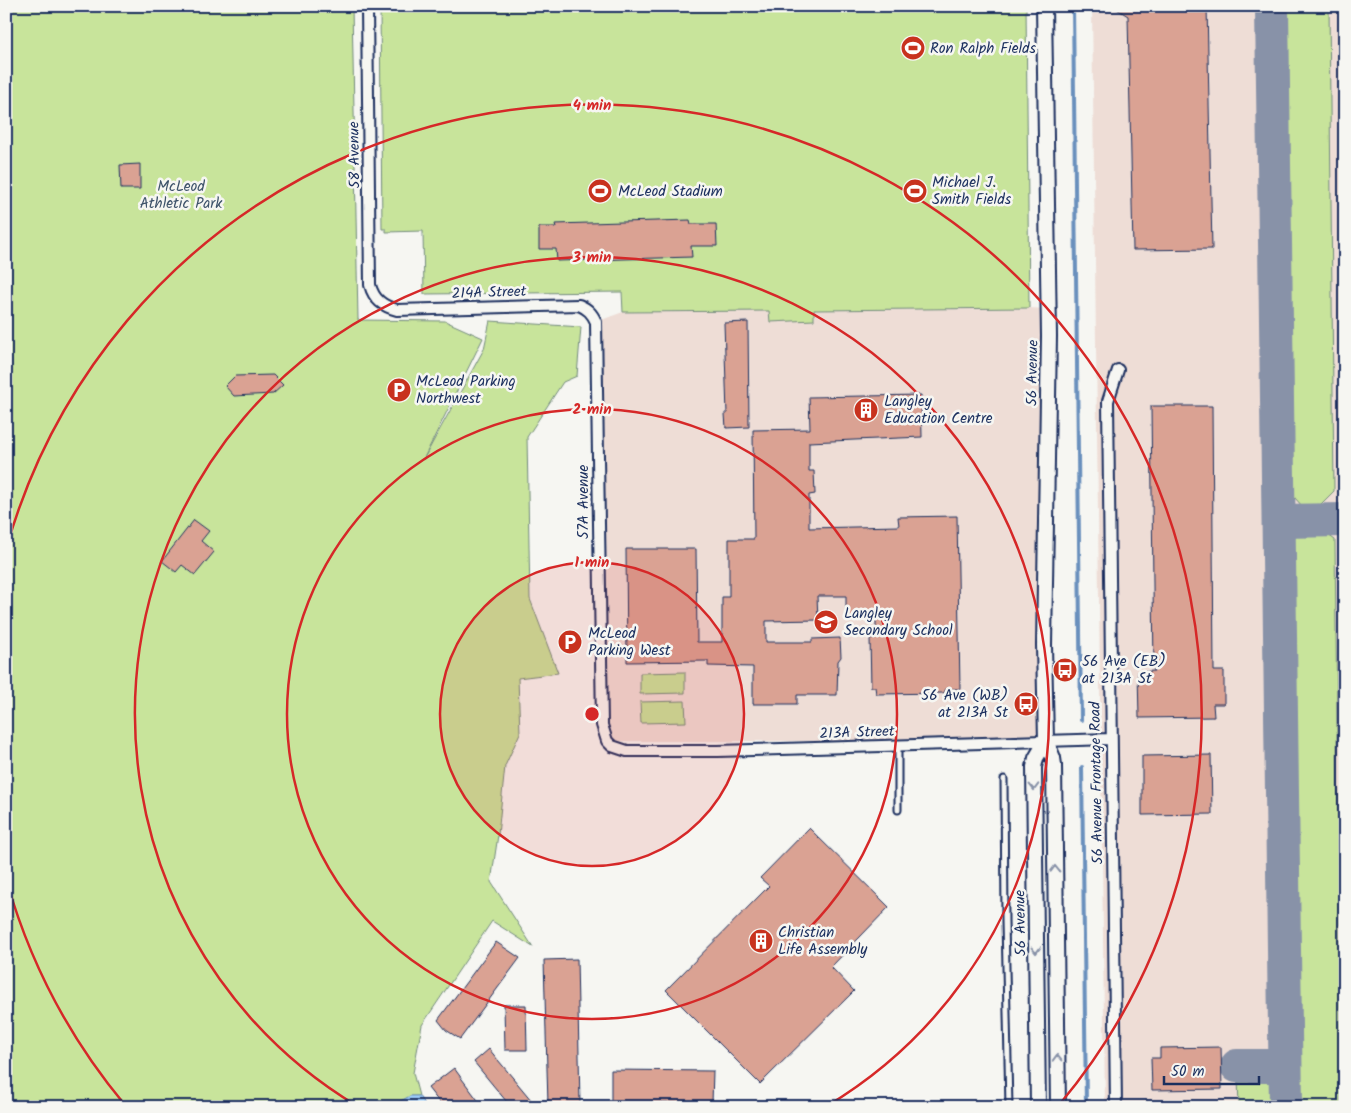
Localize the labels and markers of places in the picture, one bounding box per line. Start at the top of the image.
sports icon: Ron Ralph Fields [900,35,926,61]
place label: Ron Ralph Fields [930,37,1037,61]
place label: Michael J. Smith Fields [932,171,1012,212]
sports icon: McLeod Stadium [587,178,613,204]
sports icon: Michael J. Smith Fields [902,178,928,204]
place label: McLeod Stadium [618,180,723,204]
place label: McLeod Parking Northwest [416,370,516,411]
parking icon: McLeod Parking Northwest [386,377,412,403]
place label: Langley Education Centre [884,390,993,431]
building icon: Langley Education Centre [853,397,879,423]
place label: Langley Secondary School [844,602,953,643]
school or university icon: Langley Secondary School [813,609,839,635]
place label: McLeod Parking West [588,622,671,663]
parking icon: McLeod Parking West [557,629,583,655]
place label: 56 Ave (EB) at 213A St [1082,650,1166,691]
bus stop icon: 56 Ave (EB) at 213A St [1052,657,1078,683]
place label: 56 Ave (WB) at 213A St [921,684,1008,725]
bus stop icon: 56 Ave (WB) at 213A St [1013,691,1039,717]
centre of rings [583,705,601,723]
place label: Christian Life Assembly [778,921,868,962]
building icon: Christian Life Assembly [748,928,774,954]

